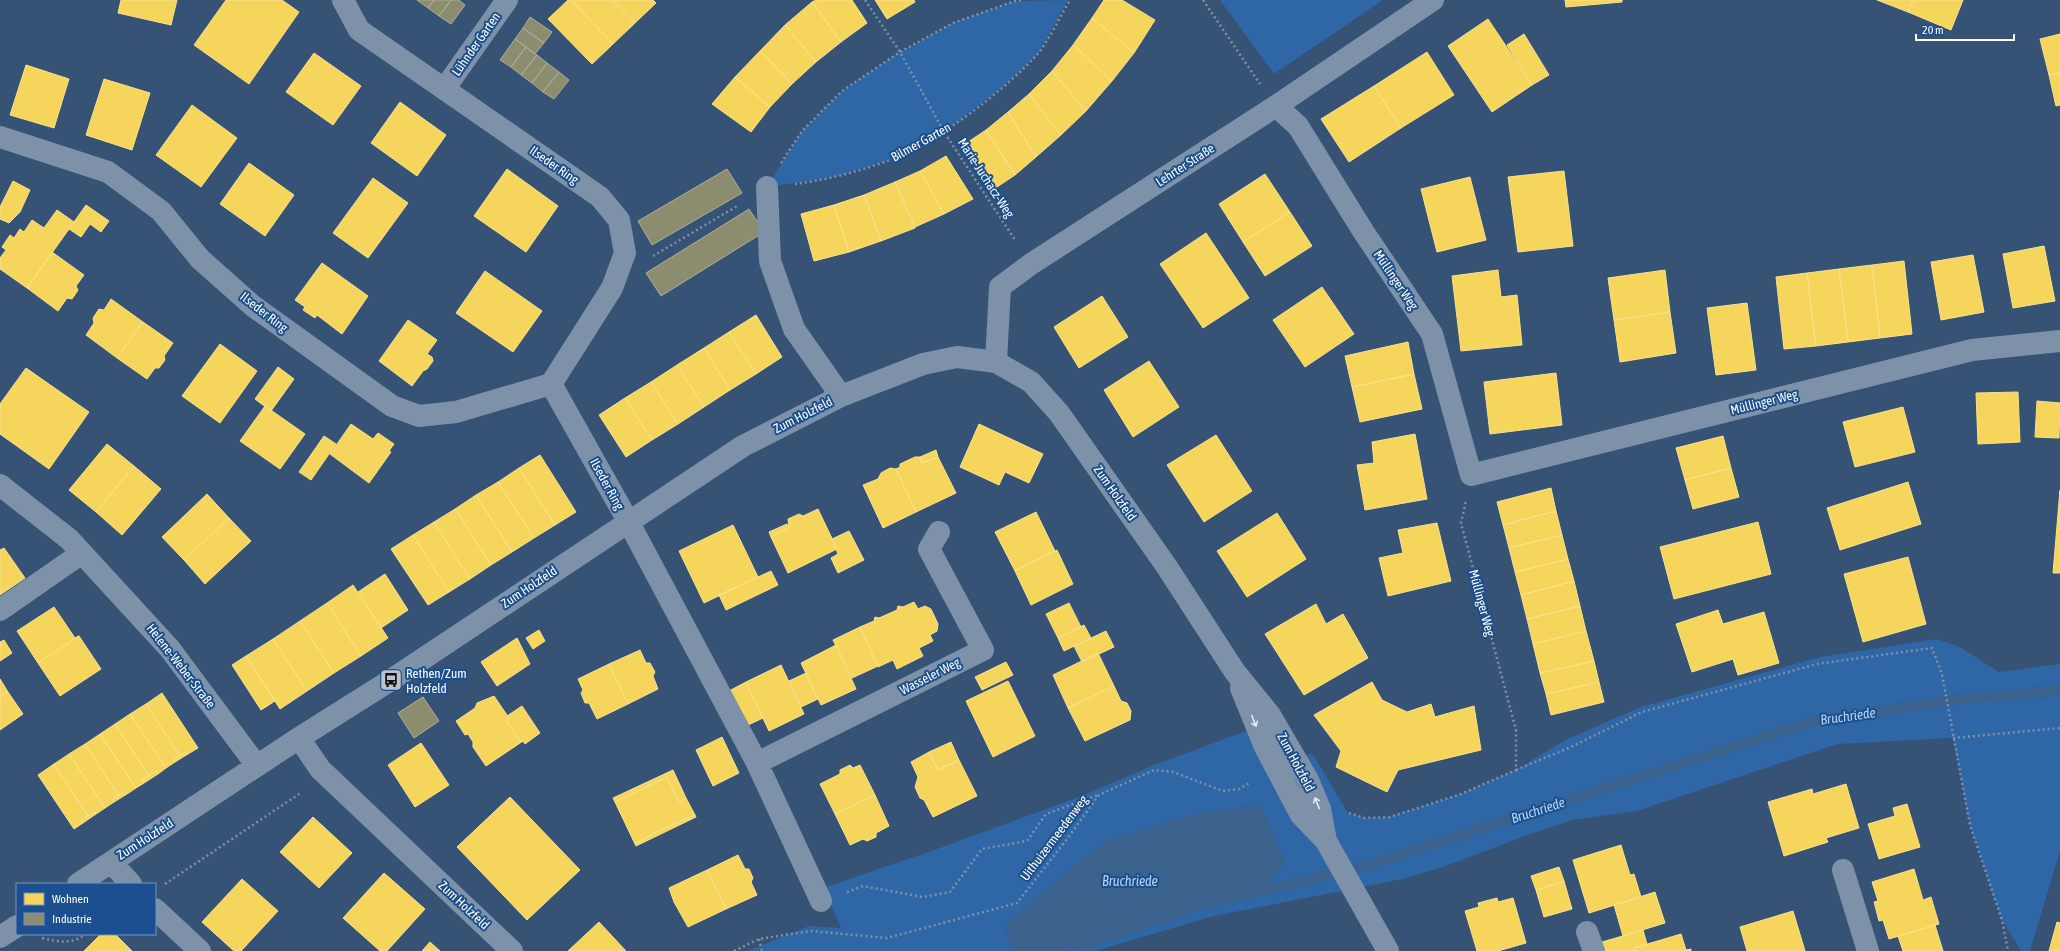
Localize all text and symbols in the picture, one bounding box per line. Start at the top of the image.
street label: Lühnder Garten [449,9,503,79]
scale bar [1916,16,2014,42]
text: 20 m [1922,23,1944,37]
street label: Bilmer Garten [889,119,953,165]
street label: Marie-Juchacz-Weg [955,136,1017,221]
street label: Lehrter Straße [1153,140,1217,190]
street label: Ilseder Ring [527,143,582,188]
street label: Müllinger Weg [1371,247,1422,313]
street label: Ilseder Ring [237,289,291,335]
street label: Müllinger Weg [1729,386,1799,418]
street label: Zum Holzfeld [771,394,835,436]
street label: Ilseder Ring [587,456,627,513]
street label: Zum Holzfeld [1090,462,1140,524]
street label: Zum Holzfeld [498,563,560,611]
street label: Müllinger Weg [1466,568,1498,638]
street label: Helene-Weber-Straße [143,621,219,711]
street label: Wasseler Weg [897,654,963,698]
place label: Rethen/Zum Holzfeld [406,666,467,696]
bus stop icon: Rethen/Zum Holzfeld [378,667,404,693]
water label: Bruchriede [1819,704,1877,728]
one-way arrow [1251,714,1258,726]
street label: Zum Holzfeld [1274,730,1318,794]
street label: Uithuizermeedenweg [1017,792,1091,884]
water label: Bruchriede [1509,794,1567,826]
one-way arrow [1313,797,1321,809]
street label: Zum Holzfeld [114,815,176,863]
water label: Bruchriede [1102,873,1158,889]
street label: Zum Holzfeld [435,878,493,932]
legend [16,883,156,935]
text: Wohnen [52,892,89,906]
text: Industrie [52,912,92,926]

